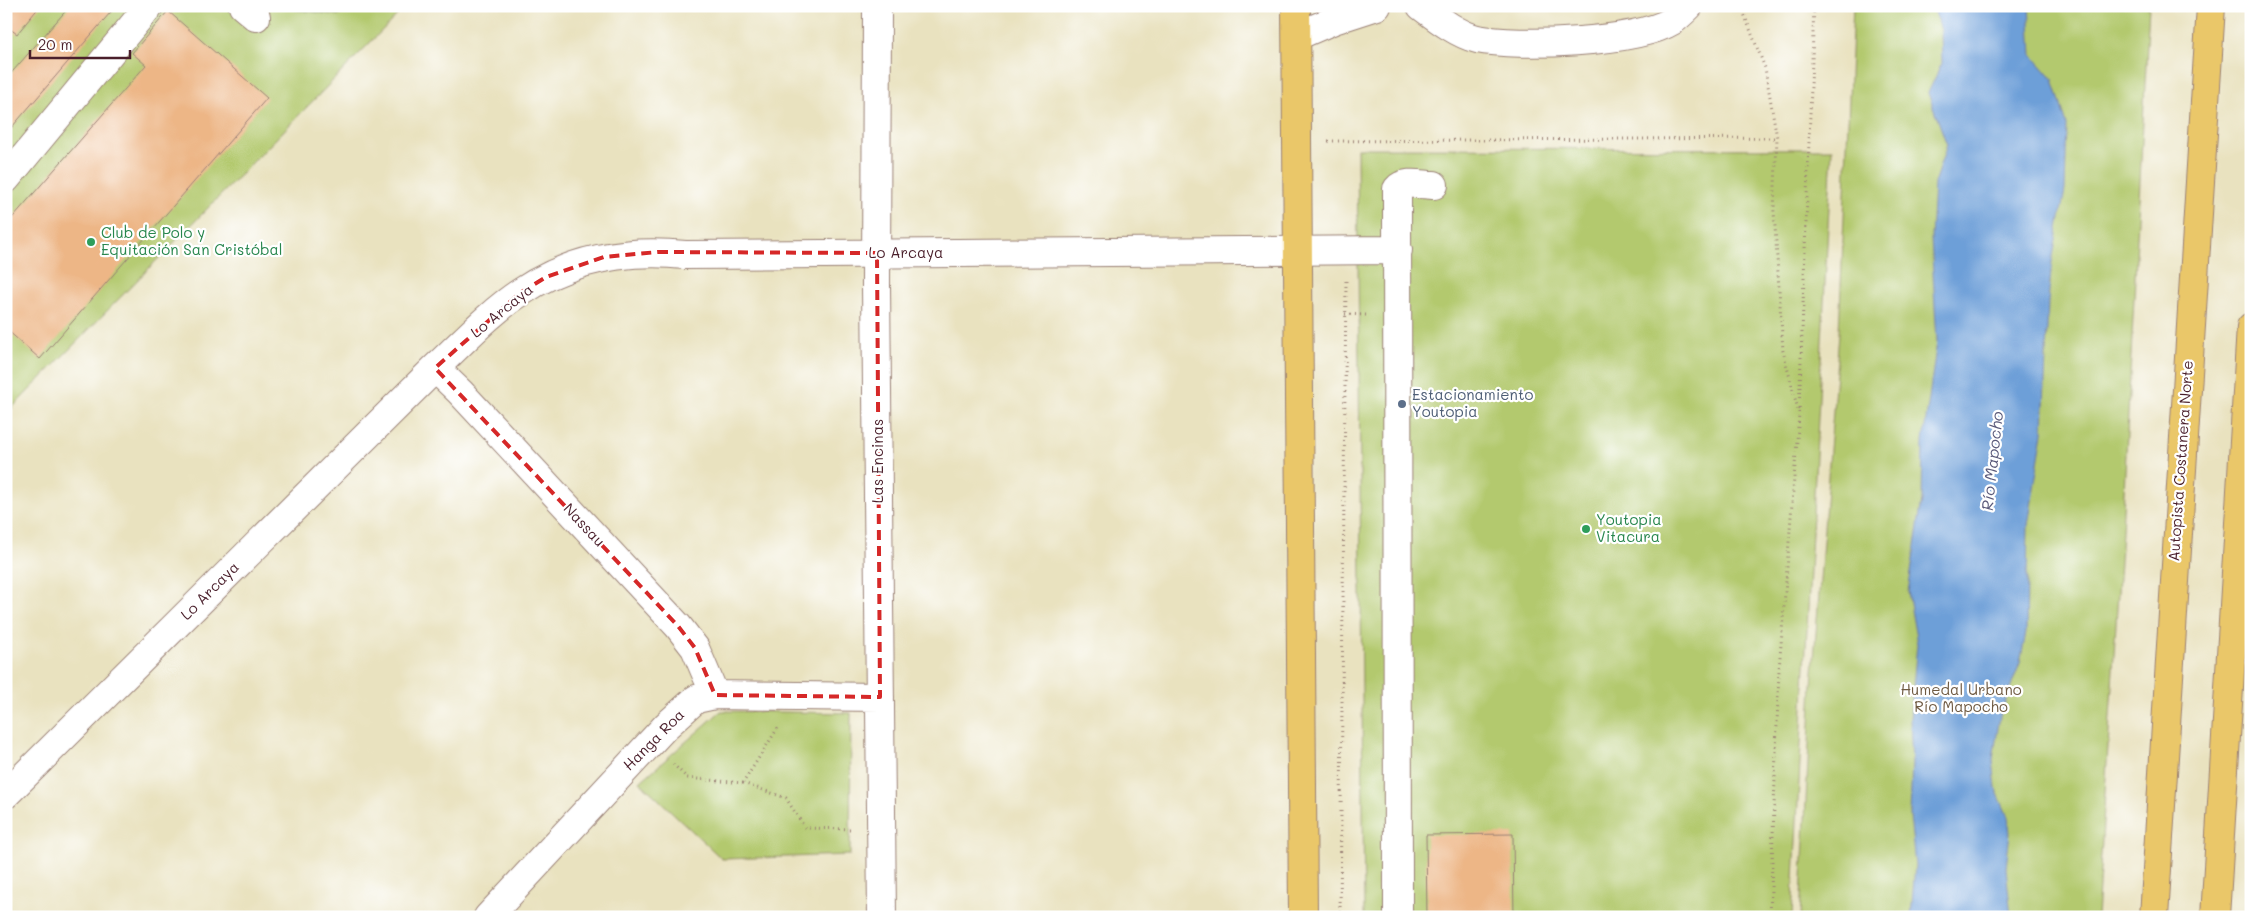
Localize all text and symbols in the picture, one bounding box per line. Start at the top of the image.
scale bar [30,28,130,60]
text: 20 m [38,34,72,54]
place label: Club de Polo y Equitación San Cristóbal [101,222,283,259]
marker: Club de Polo y Equitación San Cristóbal [85,236,97,248]
street label: Lo Arcaya [869,242,943,262]
street label: Lo Arcaya [466,279,537,342]
street label: Autopista Costanera Norte [2163,360,2197,562]
place label: Estacionamiento Youtopia [1412,384,1534,421]
marker: Estacionamiento Youtopia [1396,398,1408,410]
water label: Río Mapocho [1976,410,2007,512]
street label: Las Encinas [867,419,887,503]
street label: Nassau [559,498,610,550]
place label: Youtopia Vitacura [1596,509,1662,546]
marker: Youtopia Vitacura [1580,523,1592,535]
street label: Lo Arcaya [176,557,243,624]
park label: Humedal Urbano Río Mapocho [1900,679,2022,716]
street label: Hanga Roa [618,704,688,774]

